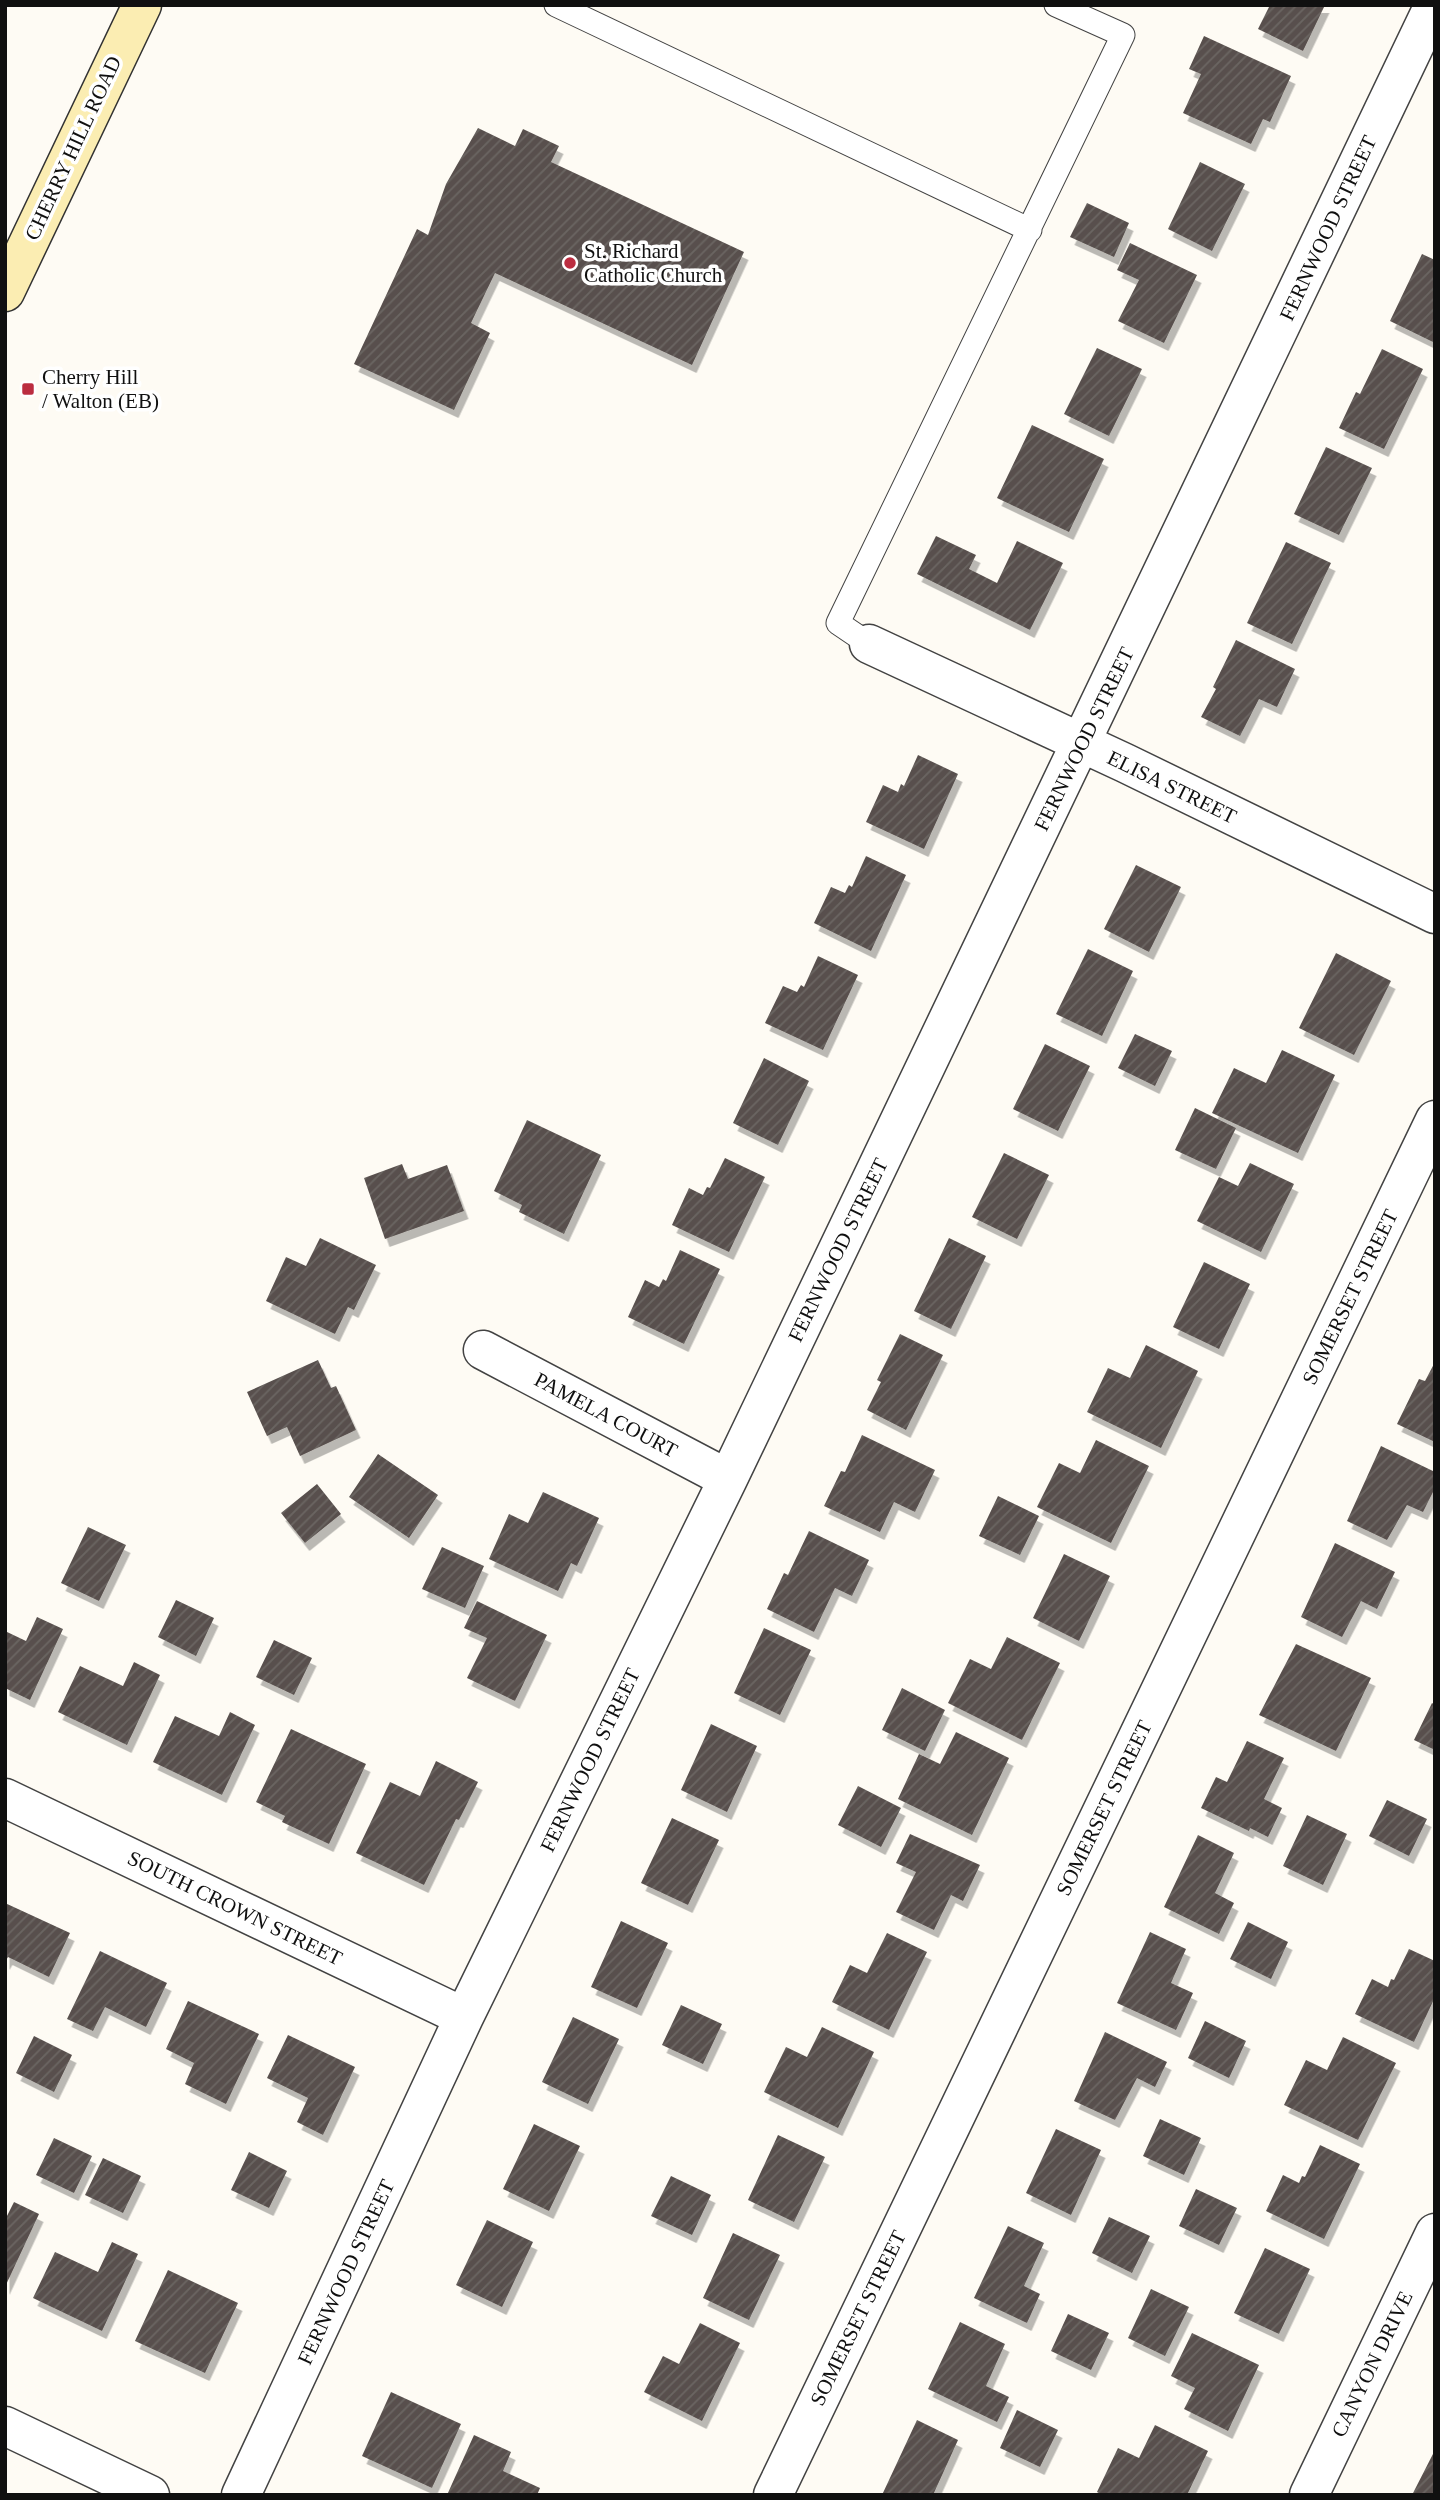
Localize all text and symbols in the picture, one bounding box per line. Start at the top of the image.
street label: CHERRY HILL ROAD [20,52,126,244]
street label: FERNWOOD STREET [1275,132,1381,324]
place label: St. Richard Catholic Church [584,239,723,287]
marker: St. Richard Catholic Church [562,255,578,271]
place label: Cherry Hill / Walton (EB) [42,365,159,413]
marker: Cherry Hill / Walton (EB) [20,381,36,397]
street label: FERNWOOD STREET [1029,643,1139,835]
street label: ELISA STREET [1104,745,1241,829]
street label: FERNWOOD STREET [783,1154,893,1346]
street label: SOMERSET STREET [1297,1206,1403,1388]
street label: PAMELA COURT [530,1367,682,1463]
street label: FERNWOOD STREET [535,1664,645,1856]
street label: SOMERSET STREET [1051,1717,1157,1899]
street label: SOUTH CROWN STREET [124,1846,346,1971]
street label: FERNWOOD STREET [293,2176,399,2368]
street label: SOMERSET STREET [805,2227,911,2409]
street label: CANYON DRIVE [1326,2287,1418,2441]

